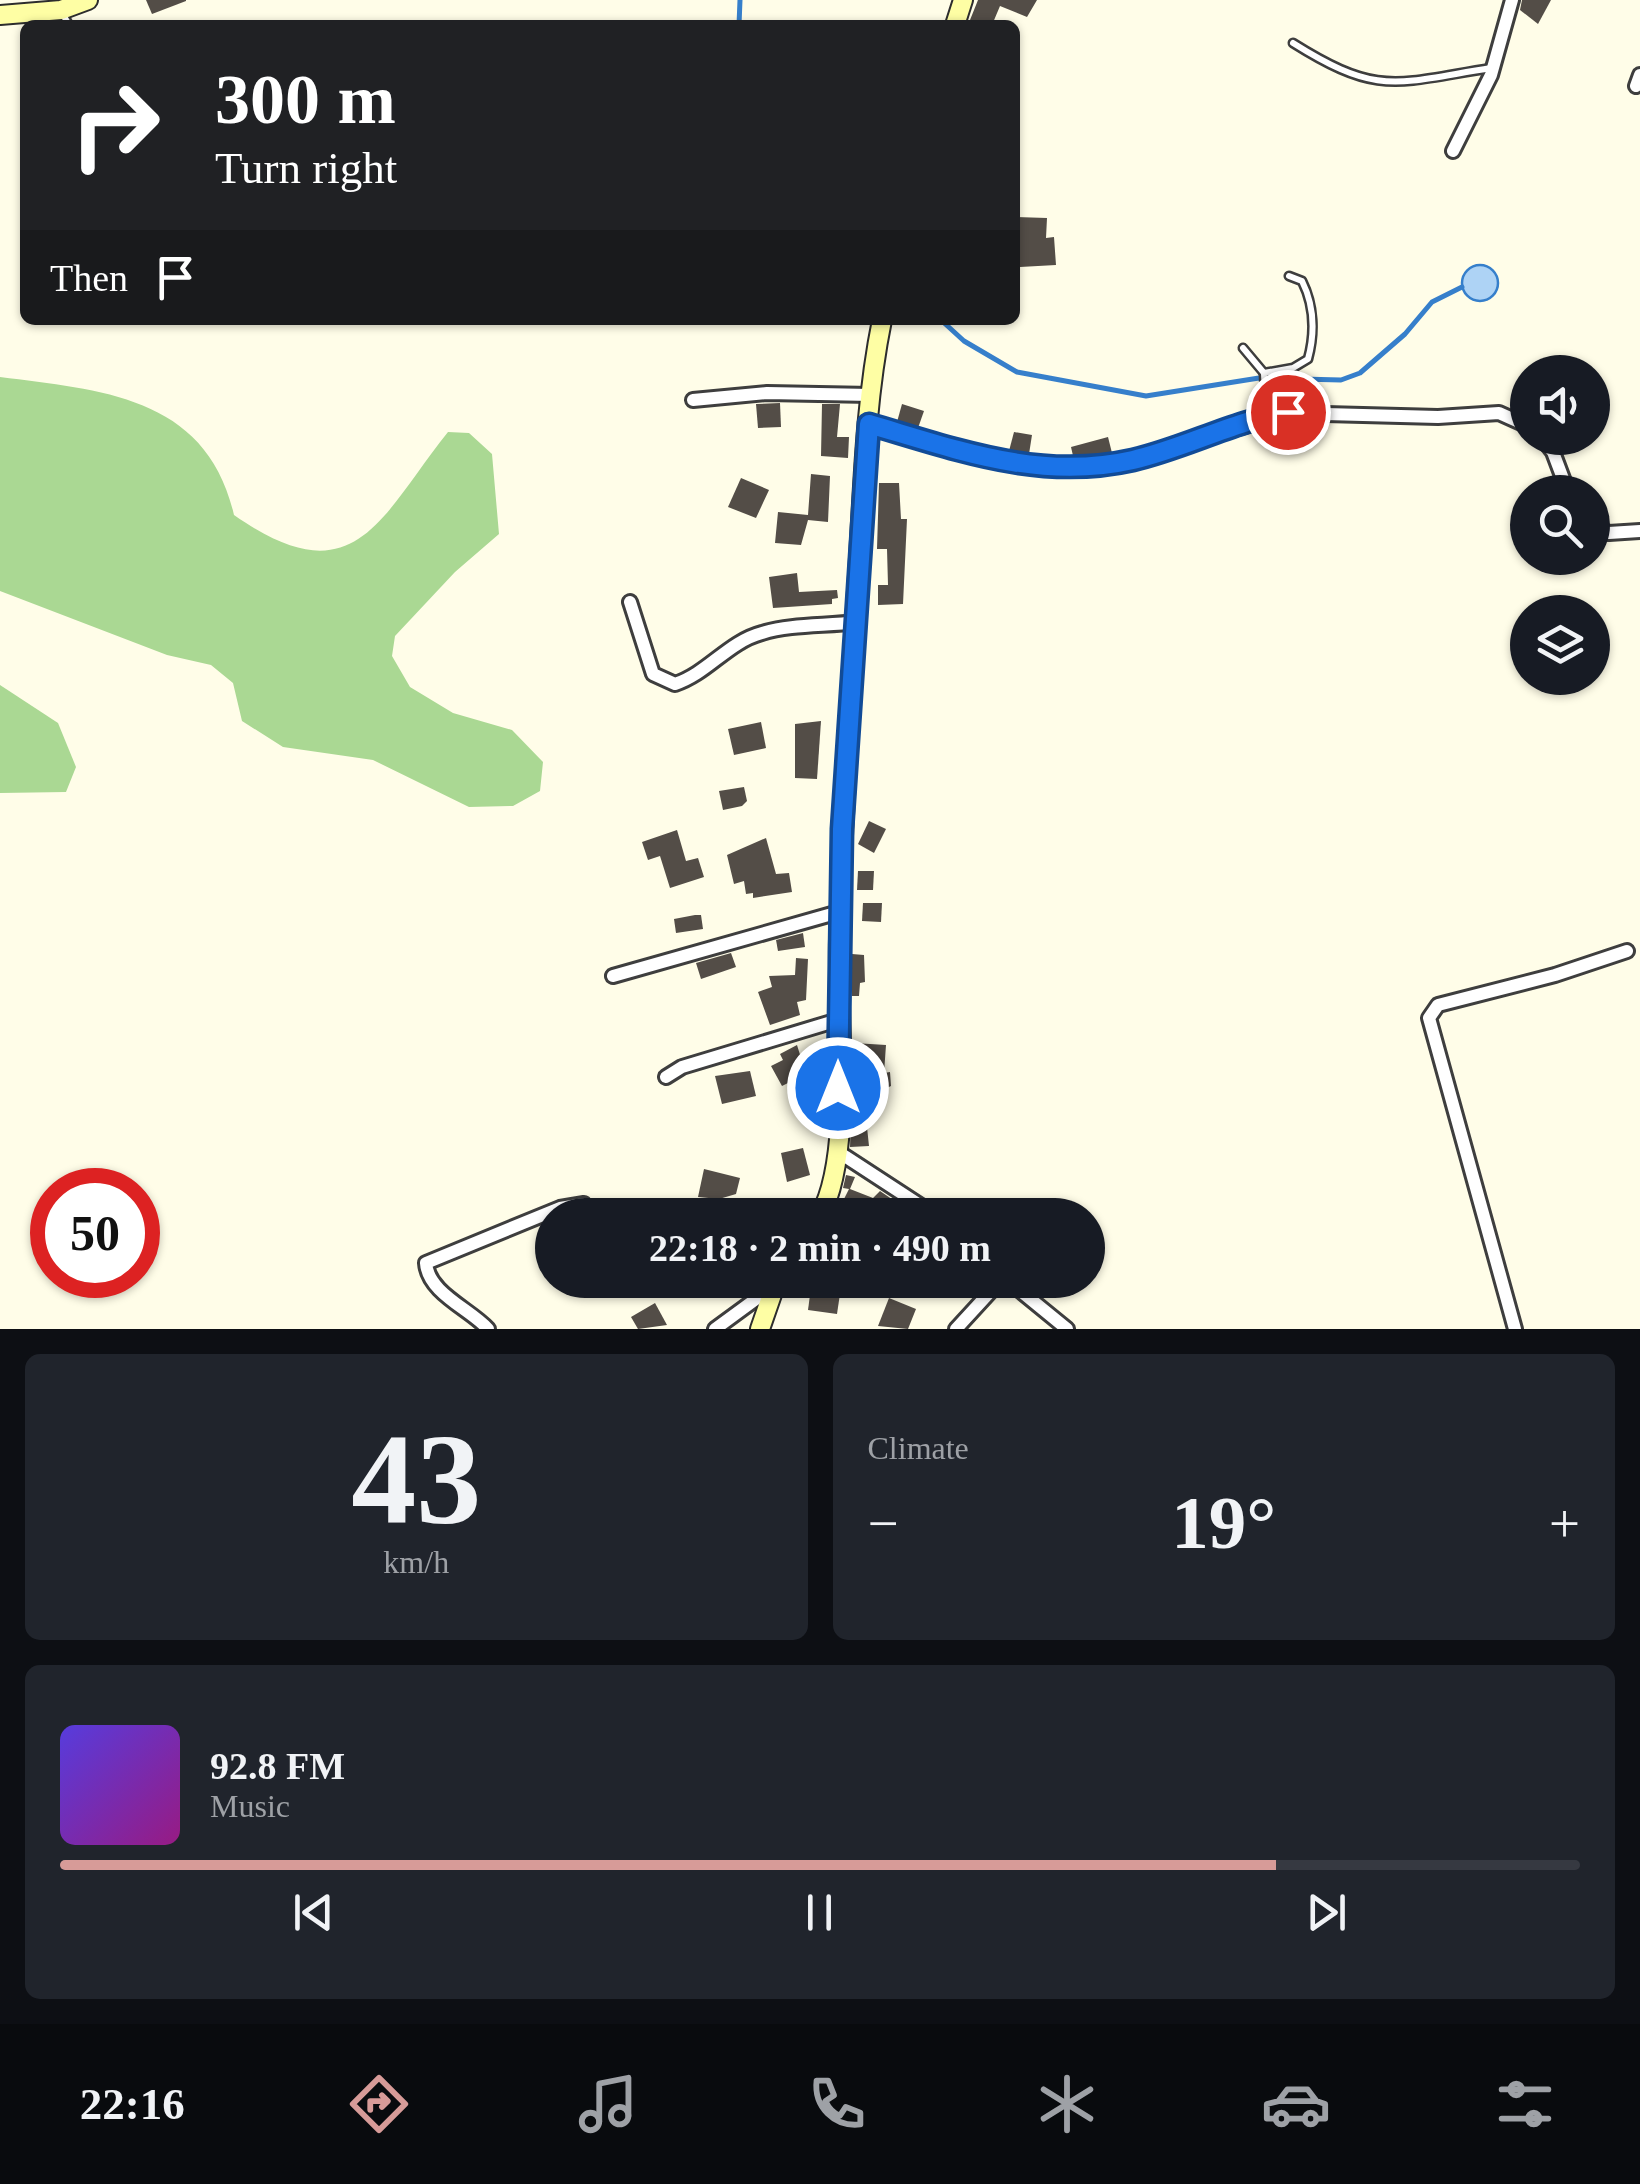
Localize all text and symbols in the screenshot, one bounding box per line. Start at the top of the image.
icon: right [50,60,180,190]
text: 300 m [215,61,396,138]
text: Turn right [215,143,397,193]
icon: arrive [148,250,203,305]
text: Then [50,257,128,299]
map controls [1510,355,1610,695]
button: sound [1510,355,1610,455]
pin [1246,370,1331,455]
icon: arrive [1261,385,1316,440]
button: search [1510,475,1610,575]
button: layers [1510,595,1610,695]
position arrow [786,1036,890,1140]
speed limit sign: 50 [30,1168,160,1298]
text: 22:18 · 2 min · 490 m [649,1227,991,1269]
text: 43 [351,1407,481,1551]
text: Climate [868,1430,969,1466]
text: 19° [1171,1481,1276,1564]
text: − [868,1493,899,1554]
text: + [1549,1493,1580,1554]
text: km/h [383,1544,449,1580]
text: 92.8 FM [210,1745,345,1787]
text: Music [210,1788,290,1824]
icon: previous [286,1885,341,1940]
icon: pause [792,1885,847,1940]
icon: next [1299,1885,1354,1940]
icon: directions [344,2069,414,2139]
icon: music [573,2069,643,2139]
icon: phone [802,2069,872,2139]
icon: climate [1032,2069,1102,2139]
icon: car [1261,2069,1331,2139]
icon: filters [1490,2069,1560,2139]
text: 22:16 [80,2079,185,2129]

